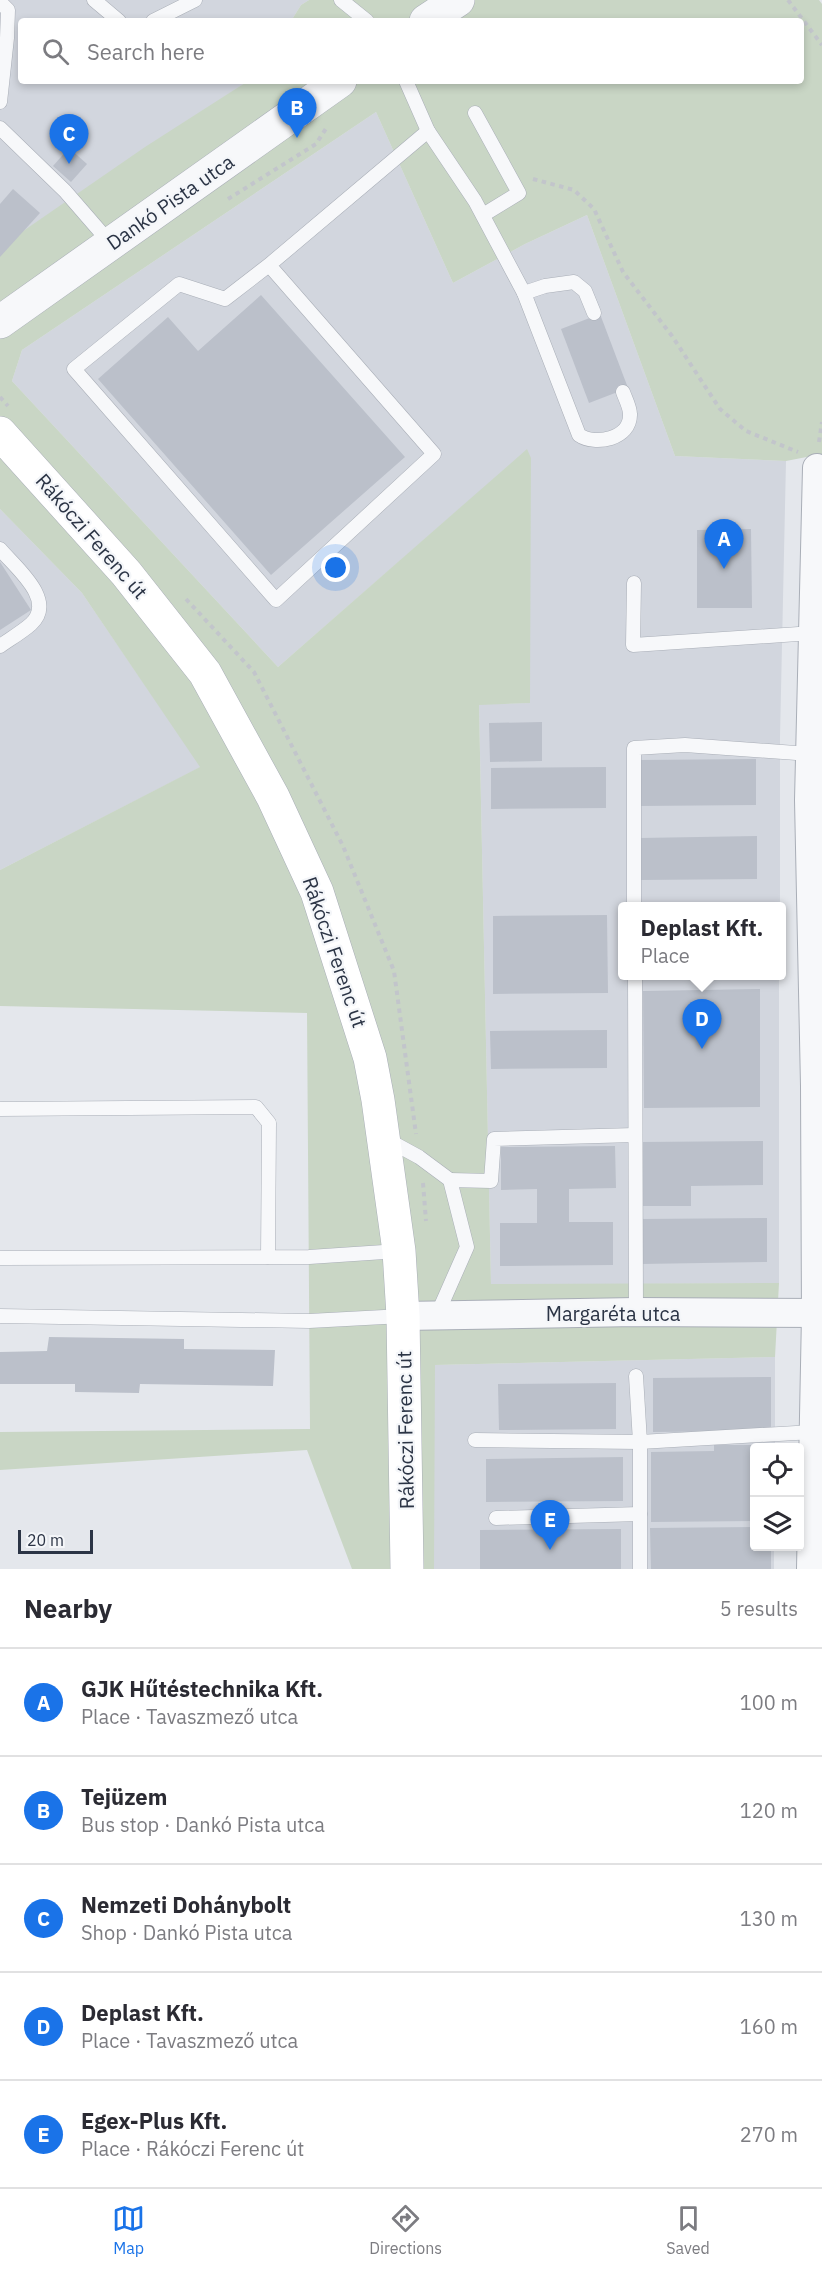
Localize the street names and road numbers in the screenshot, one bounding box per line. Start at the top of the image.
street label: Dankó Pista utca [101,148,239,256]
street label: Rákóczi Ferenc út [30,467,154,605]
street label: Rákóczi Ferenc út [296,873,374,1031]
street label: Margaréta utca [546,1300,681,1327]
street label: Rákóczi Ferenc út [390,1351,420,1509]

